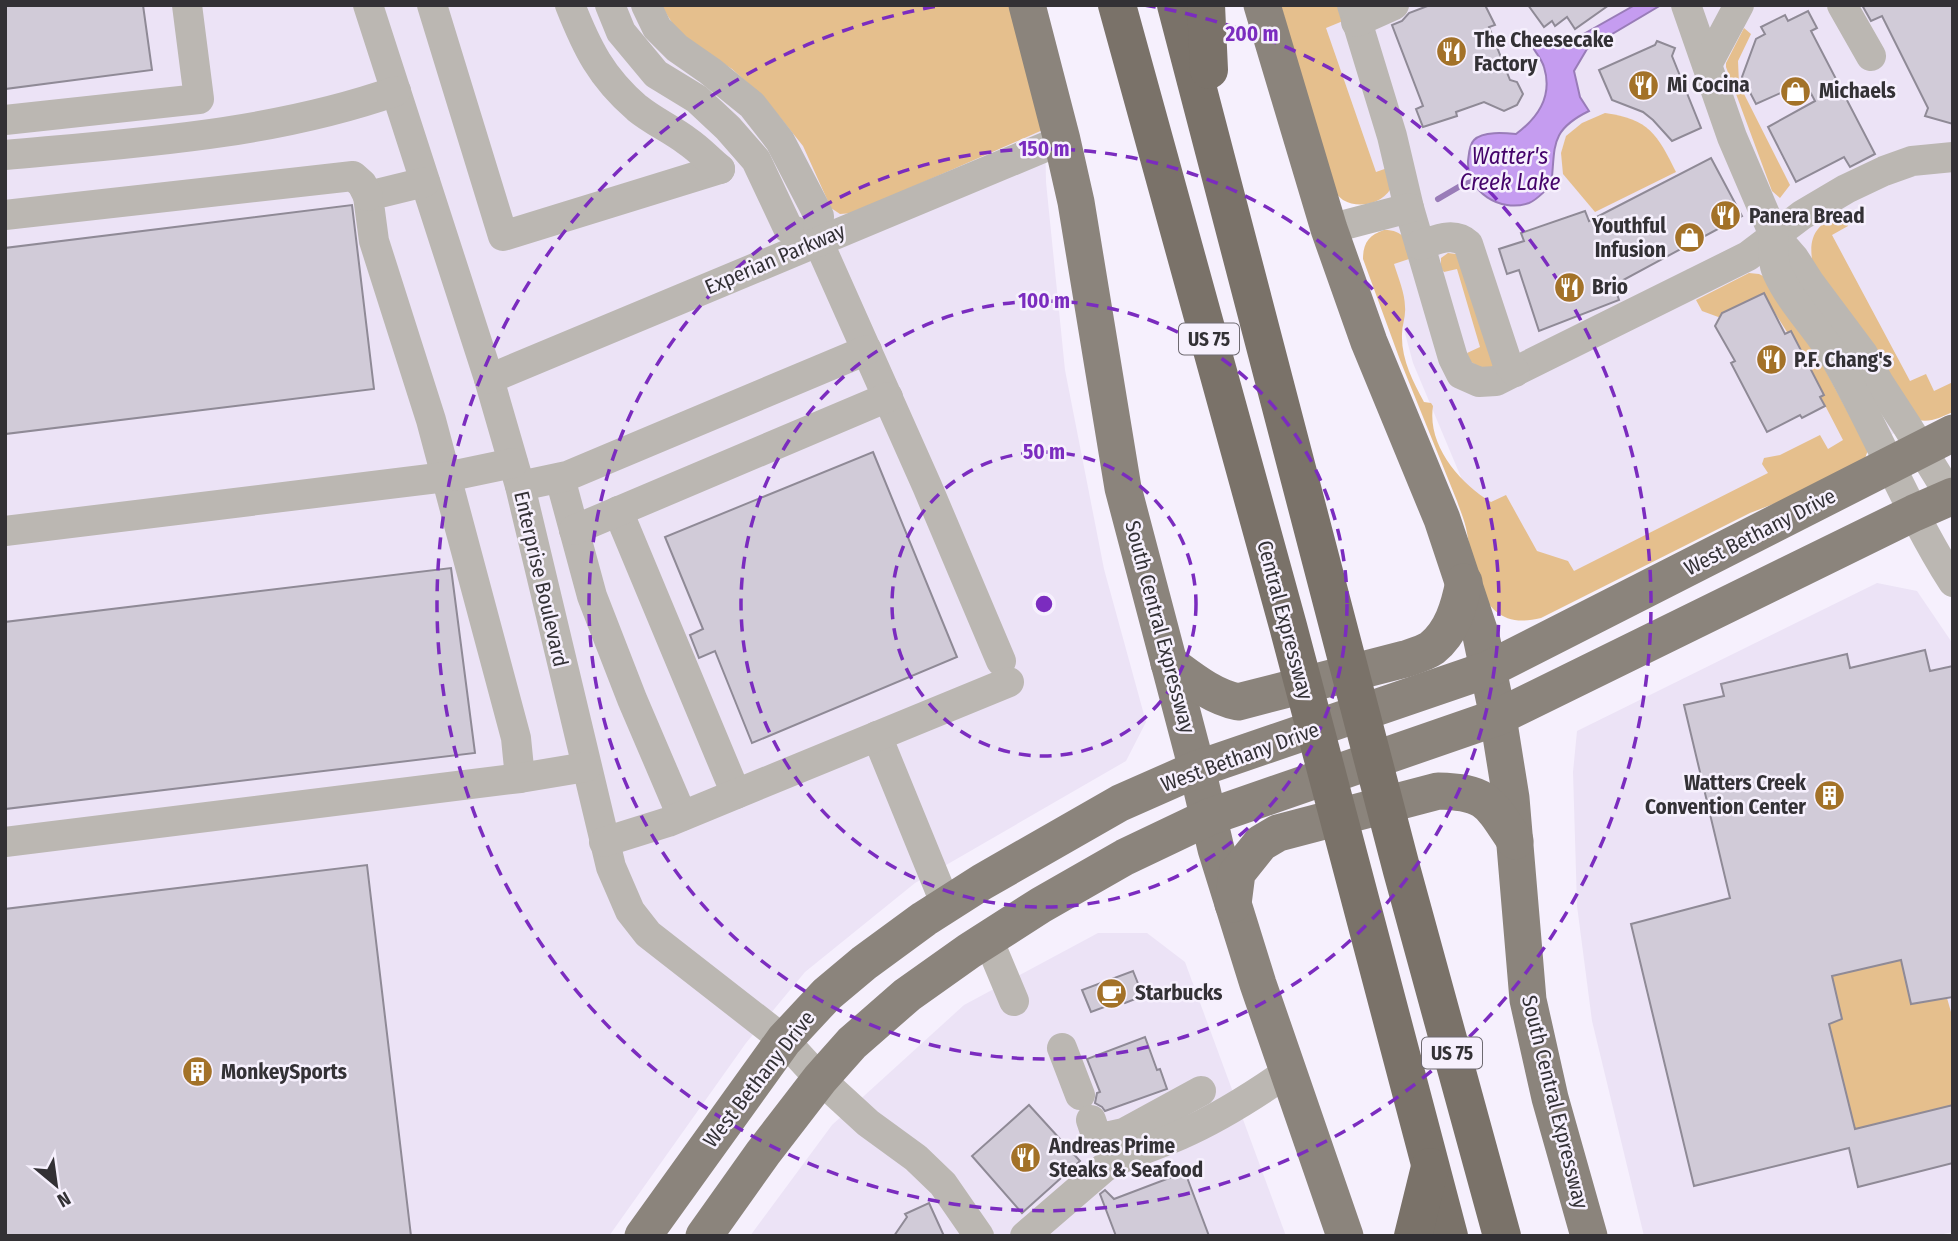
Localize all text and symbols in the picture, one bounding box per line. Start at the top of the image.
text: 200 m [1224,21,1279,47]
place label: The Cheesecake Factory [1474,27,1614,77]
restaurant icon: The Cheesecake Factory [1434,35,1468,69]
restaurant icon: Mi Cocina [1627,68,1661,102]
place label: Mi Cocina [1667,72,1750,98]
shop icon: Michaels [1779,74,1813,108]
place label: Michaels [1819,78,1896,104]
text: 150 m [1018,136,1070,162]
water label: Watter's Creek Lake [1460,142,1560,196]
restaurant icon: Panera Bread [1709,199,1743,233]
place label: Panera Bread [1749,203,1865,229]
place label: Youthful Infusion [1591,213,1666,263]
street label: Experian Parkway [701,218,850,300]
shop icon: Youthful Infusion [1672,221,1706,255]
restaurant icon: Brio [1552,270,1586,304]
place label: Brio [1592,274,1628,300]
text: 100 m [1018,288,1070,314]
road number: US 75 [1179,324,1239,354]
restaurant icon: P.F. Chang's [1754,343,1788,377]
place label: P.F. Chang's [1794,347,1892,373]
text: 50 m [1023,439,1065,465]
street label: West Bethany Drive [1680,483,1840,581]
street label: Enterprise Boulevard [508,489,574,669]
street label: South Central Expressway [1119,518,1201,737]
street label: Central Expressway [1251,538,1319,703]
centre of rings [1032,592,1056,616]
street label: West Bethany Drive [1157,716,1323,798]
place label: Watters Creek Convention Center [1645,770,1806,820]
building icon: Watters Creek Convention Center [1812,778,1846,812]
cafe icon: Starbucks [1095,976,1129,1010]
place label: Starbucks [1135,980,1222,1006]
street label: South Central Expressway [1516,993,1594,1212]
street label: West Bethany Drive [698,1005,820,1153]
road number: US 75 [1422,1037,1482,1068]
building icon: MonkeySports [181,1055,215,1089]
place label: MonkeySports [221,1059,347,1085]
place label: Andreas Prime Steaks & Seafood [1048,1133,1203,1183]
restaurant icon: Andreas Prime Steaks & Seafood [1009,1141,1043,1175]
north arrow [21,1150,91,1220]
text: N [53,1187,75,1212]

